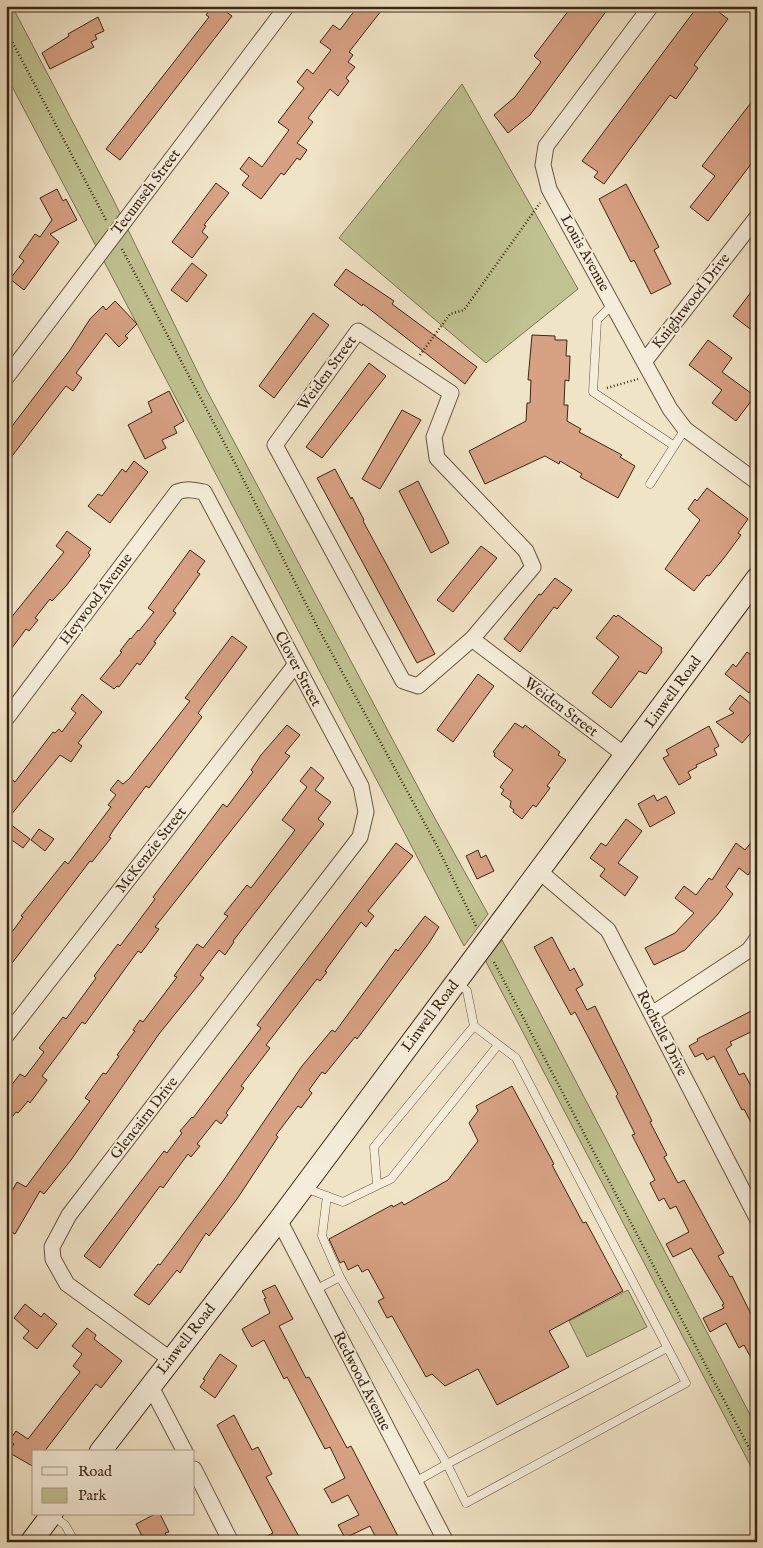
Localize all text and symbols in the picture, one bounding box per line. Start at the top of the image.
street label: Tecumseh Street [107,145,185,239]
street label: Louis Avenue [556,211,614,295]
street label: Knightwood Drive [648,249,734,353]
street label: Weiden Street [294,332,360,414]
street label: Heywood Avenue [55,549,137,649]
street label: Clover Street [270,628,326,710]
street label: Linwell Road [640,651,706,732]
street label: Weiden Street [520,673,602,741]
street label: McKenzie Street [111,803,191,897]
street label: Linwell Road [397,976,464,1055]
street label: Rochelle Drive [632,987,692,1079]
street label: Glencairn Drive [106,1073,182,1163]
street label: Linwell Road [152,1299,220,1378]
street label: Redwood Avenue [329,1328,395,1434]
legend [32,1450,195,1516]
text: Road [78,1462,113,1481]
text: Park [78,1486,108,1505]

